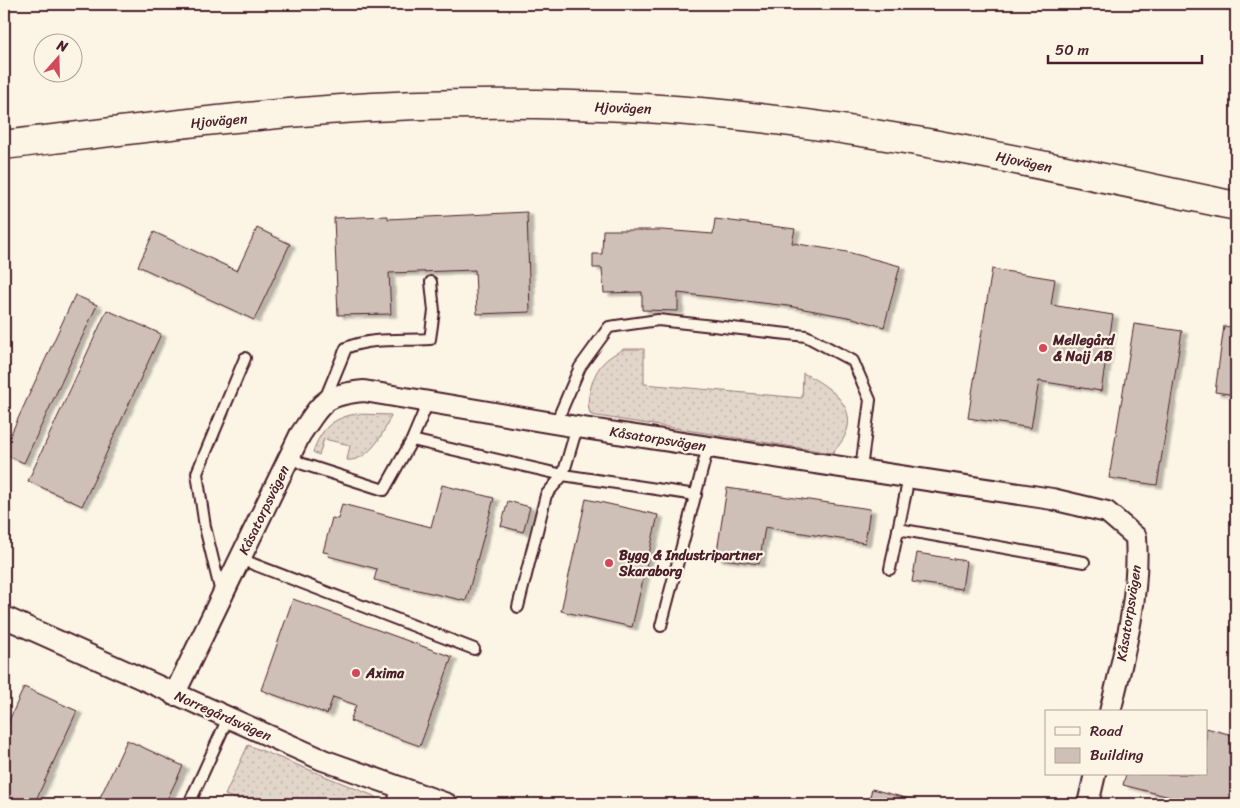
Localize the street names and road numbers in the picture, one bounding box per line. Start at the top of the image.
street label: Hjovägen [594,95,652,122]
street label: Hjovägen [190,106,249,136]
street label: Hjovägen [994,144,1055,180]
street label: Kåsatorpsvägen [608,419,708,459]
street label: Kåsatorpsvägen [231,460,297,559]
street label: Kåsatorpsvägen [1109,563,1149,663]
street label: Norregårdsvägen [170,683,276,749]

